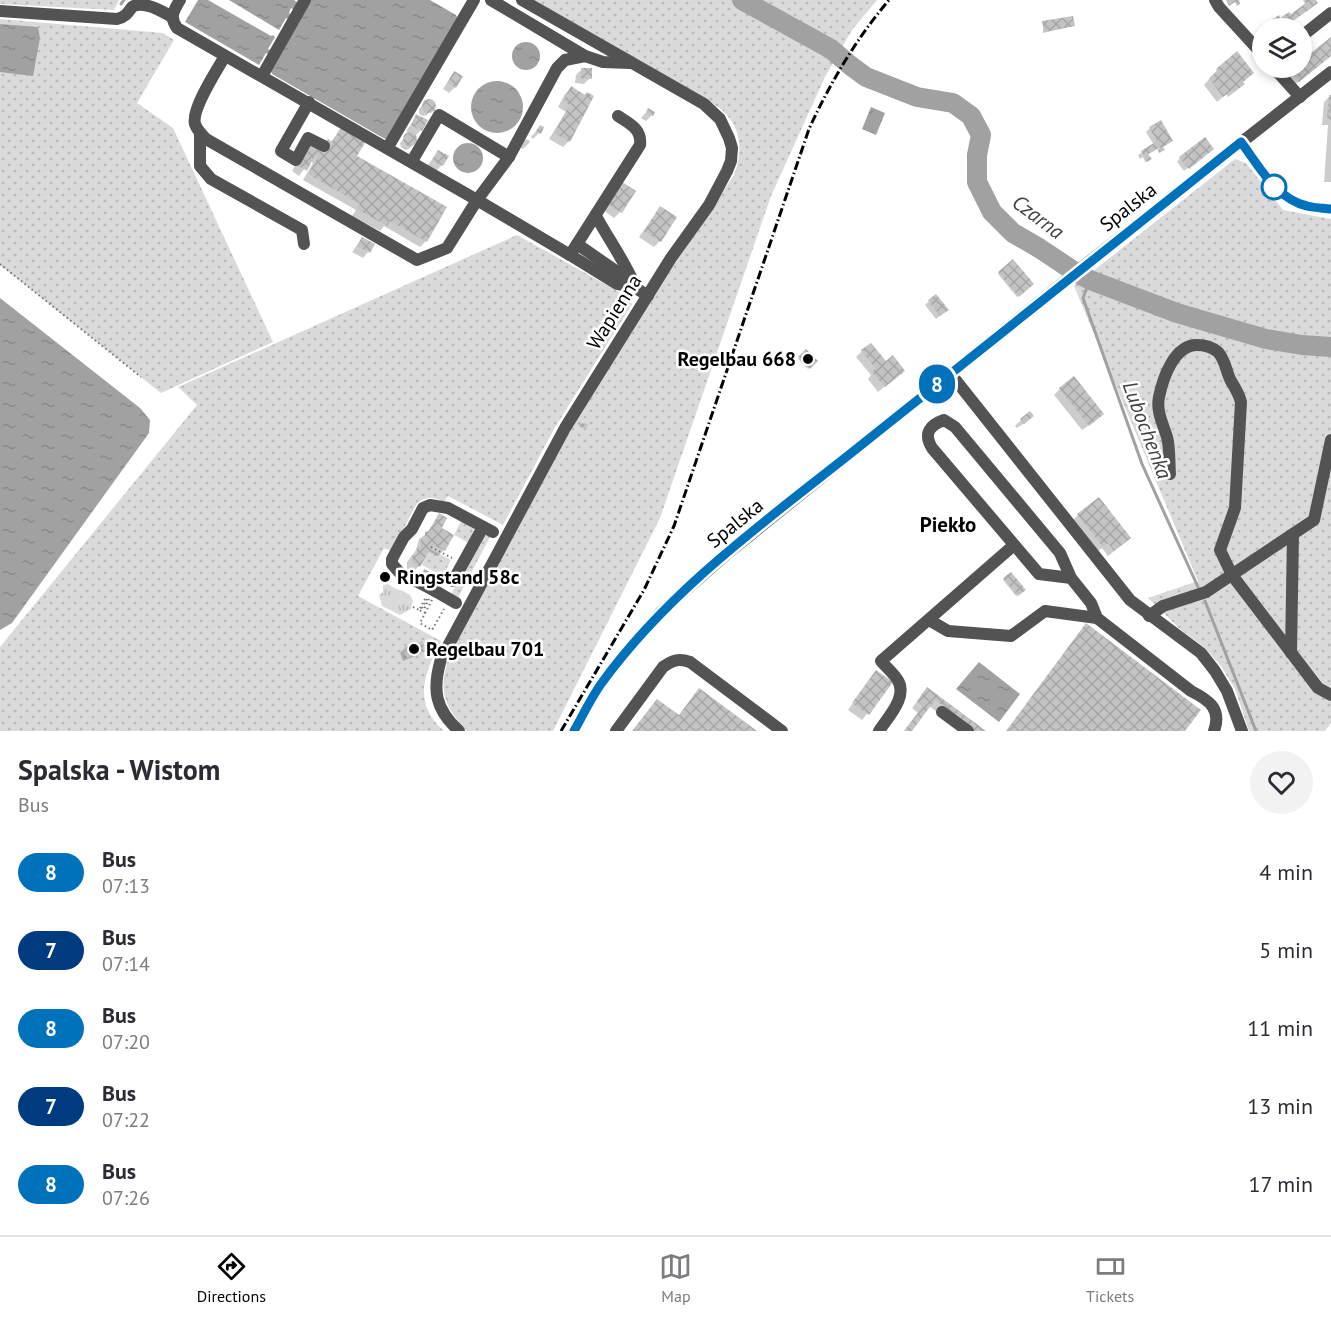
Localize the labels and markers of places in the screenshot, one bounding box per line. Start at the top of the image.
unlabelled marker [1261,174,1287,200]
place label: Regelbau 668 [678,346,796,372]
marker: Regelbau 668 [801,352,815,366]
place label: Ringstand 58c [397,564,520,590]
marker: Ringstand 58c [378,570,392,584]
place label: Regelbau 701 [426,636,544,662]
marker: Regelbau 701 [407,642,421,656]

